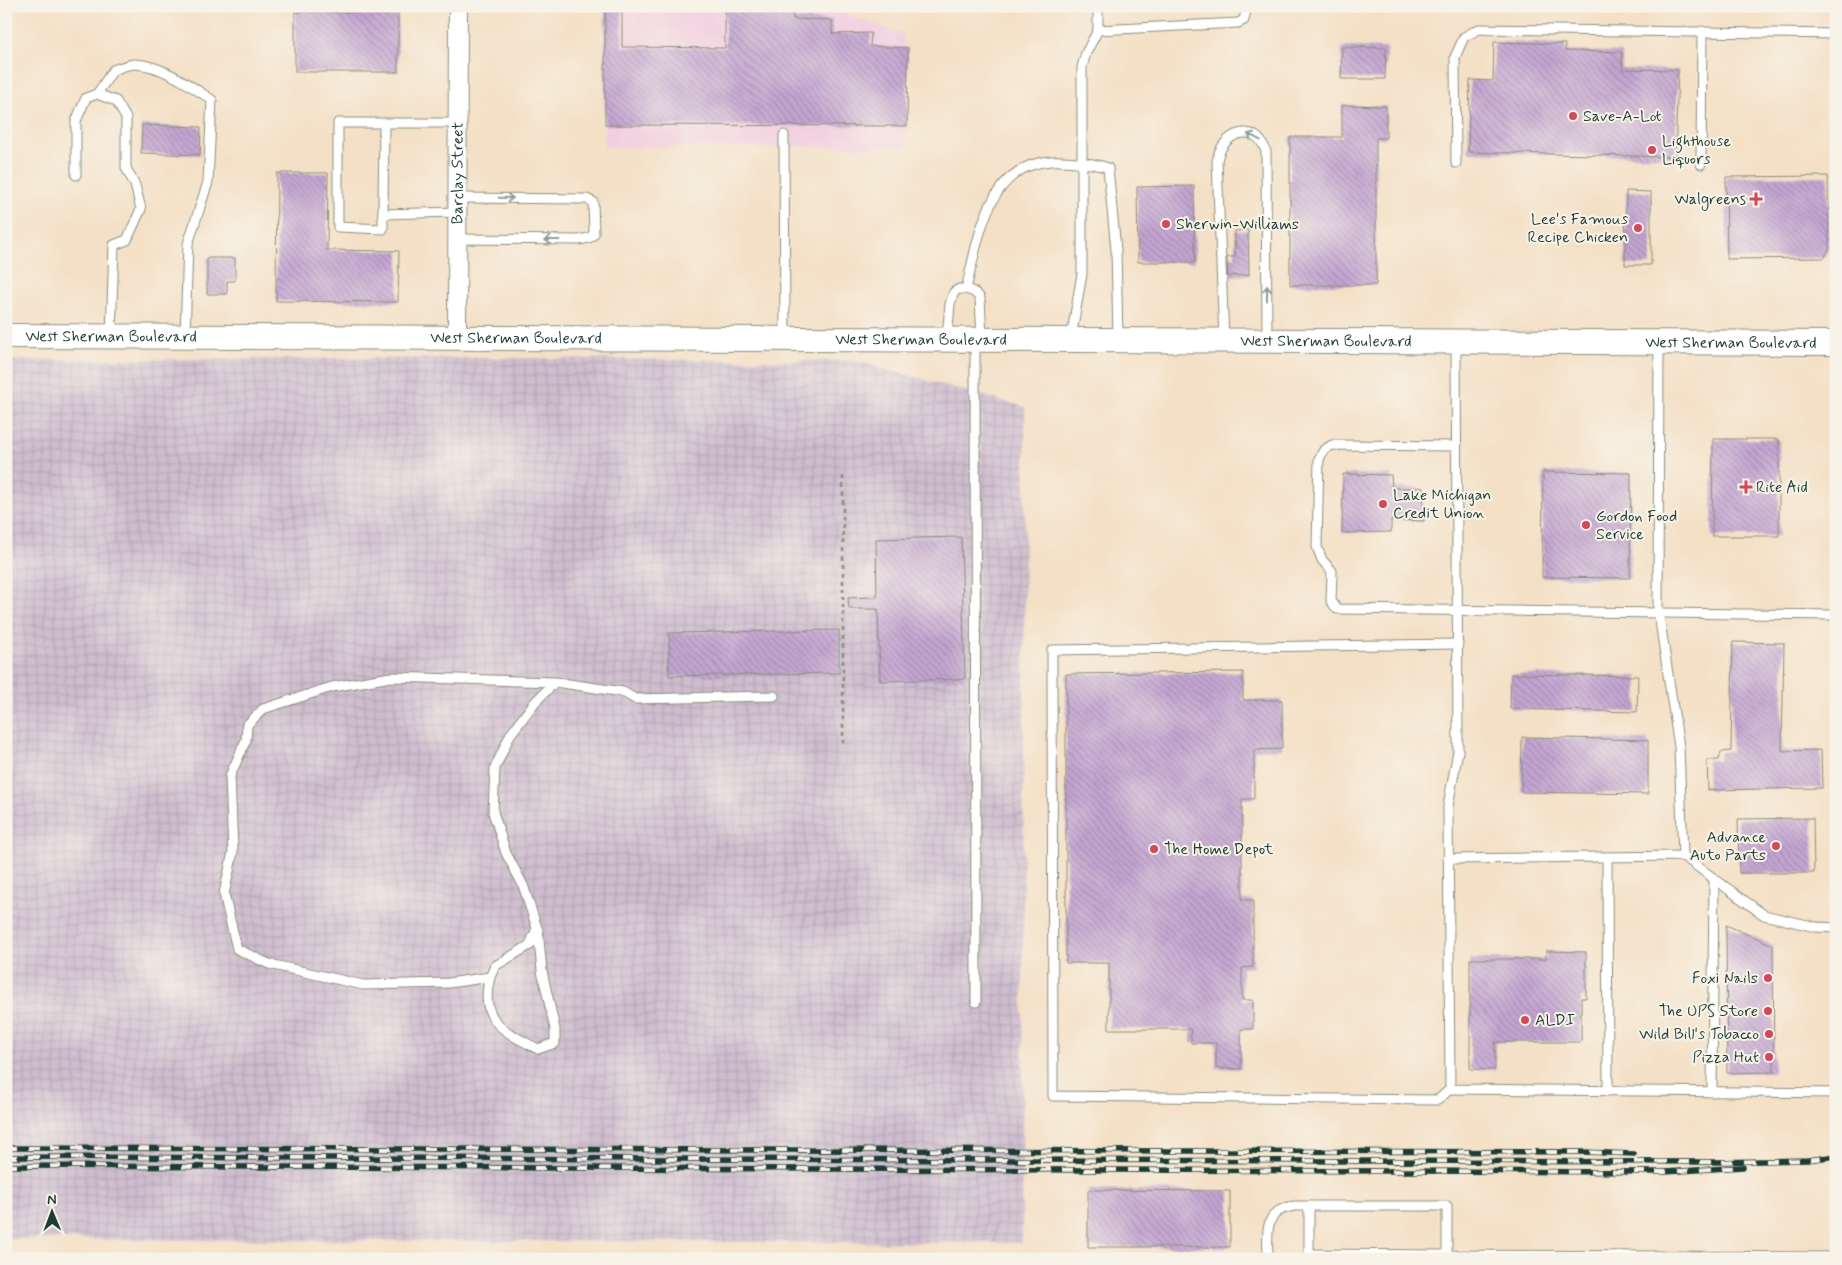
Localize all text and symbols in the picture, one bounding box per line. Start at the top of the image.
place label: Save-A-Lot [1583,106,1661,127]
marker: Save-A-Lot [1567,110,1579,122]
street label: Barclay Street [447,121,468,224]
one-way arrow [1246,131,1261,141]
place label: Lighthouse Liquors [1662,131,1731,170]
marker: Lighthouse Liquors [1646,144,1658,156]
place label: Walgreens [1674,189,1746,211]
one-way arrow [498,193,514,203]
marker: Walgreens [1750,193,1762,205]
place label: Lee's Famous Recipe Chicken [1528,209,1628,248]
place label: Sherwin-Williams [1176,214,1299,235]
marker: Sherwin-Williams [1160,218,1172,230]
marker: Lee's Famous Recipe Chicken [1632,222,1644,234]
one-way arrow [544,235,560,245]
one-way arrow [1262,285,1272,301]
street label: West Sherman Boulevard [25,326,197,347]
street label: West Sherman Boulevard [430,327,602,349]
street label: West Sherman Boulevard [835,329,1007,350]
street label: West Sherman Boulevard [1240,330,1412,352]
street label: West Sherman Boulevard [1645,332,1817,353]
place label: Rite Aid [1756,477,1808,498]
marker: Rite Aid [1740,481,1752,493]
place label: Lake Michigan Credit Union [1393,485,1491,524]
marker: Lake Michigan Credit Union [1377,498,1389,510]
place label: Gordon Food Service [1596,506,1677,545]
marker: Gordon Food Service [1580,519,1592,531]
place label: Advance Auto Parts [1690,827,1766,866]
place label: The Home Depot [1164,839,1274,860]
marker: Advance Auto Parts [1770,840,1782,852]
marker: The Home Depot [1148,843,1160,855]
place label: Foxi Nails [1692,968,1758,989]
marker: Foxi Nails [1762,972,1774,984]
place label: The UPS Store [1659,1001,1758,1022]
marker: The UPS Store [1762,1005,1774,1017]
place label: ALDI [1535,1010,1575,1031]
marker: ALDI [1519,1014,1531,1026]
place label: Wild Bill's Tobacco [1639,1024,1759,1045]
marker: Wild Bill's Tobacco [1763,1028,1775,1040]
place label: Pizza Hut [1692,1047,1759,1068]
marker: Pizza Hut [1763,1051,1775,1063]
north arrow [28,1188,78,1238]
text: N [47,1191,57,1209]

